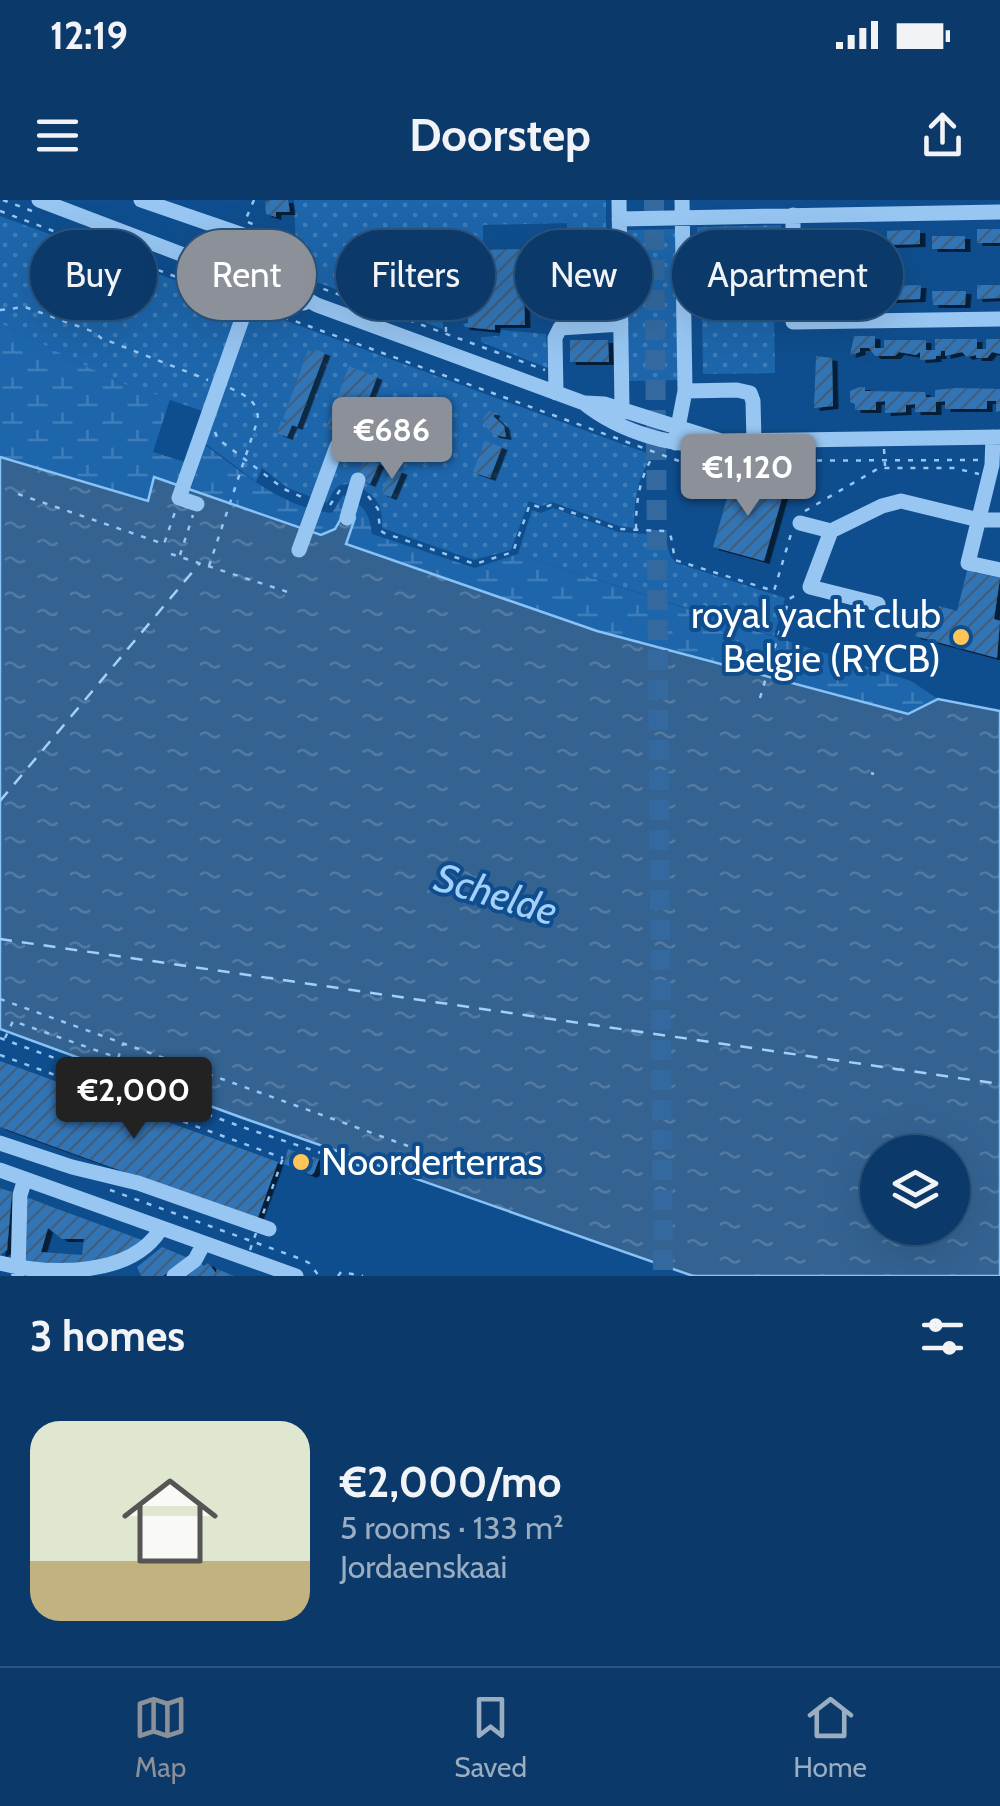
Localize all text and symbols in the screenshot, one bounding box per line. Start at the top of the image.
text: 12:19 [50,12,128,59]
icon: menu [30,108,85,163]
text: Doorstep [409,108,591,162]
icon: share [915,108,970,163]
chip: Buy [30,230,157,320]
chip: Rent [177,230,316,320]
chip: Filters [336,230,495,320]
chip: New [515,230,652,320]
chip: Apartment [672,230,903,320]
pin: €686 [333,397,451,482]
text: €686 [354,410,430,449]
pin: €1,120 [667,434,829,519]
text: €1,120 [703,447,793,486]
place label: royal yacht club Belgie (RYCB) [691,591,941,682]
marker: royal yacht club Belgie (RYCB) [950,626,972,648]
water label: Schelde [429,852,563,935]
pin: €2,000 [53,1057,215,1142]
text: €2,000 [78,1070,190,1109]
map controls [860,1135,970,1245]
button: layers [860,1135,970,1245]
place label: Noorderterras [321,1138,543,1185]
marker: Noorderterras [290,1151,312,1173]
icon: filters [915,1309,970,1364]
text: 3 homes [30,1310,185,1362]
text: €2,000/mo [340,1456,561,1508]
icon: home [110,1461,230,1581]
text: 5 rooms · 133 m² [340,1508,564,1547]
text: Jordaenskaai [340,1547,507,1586]
tab: Map [133,1690,188,1784]
tab: Saved [454,1690,527,1784]
tab: Home [793,1690,867,1784]

